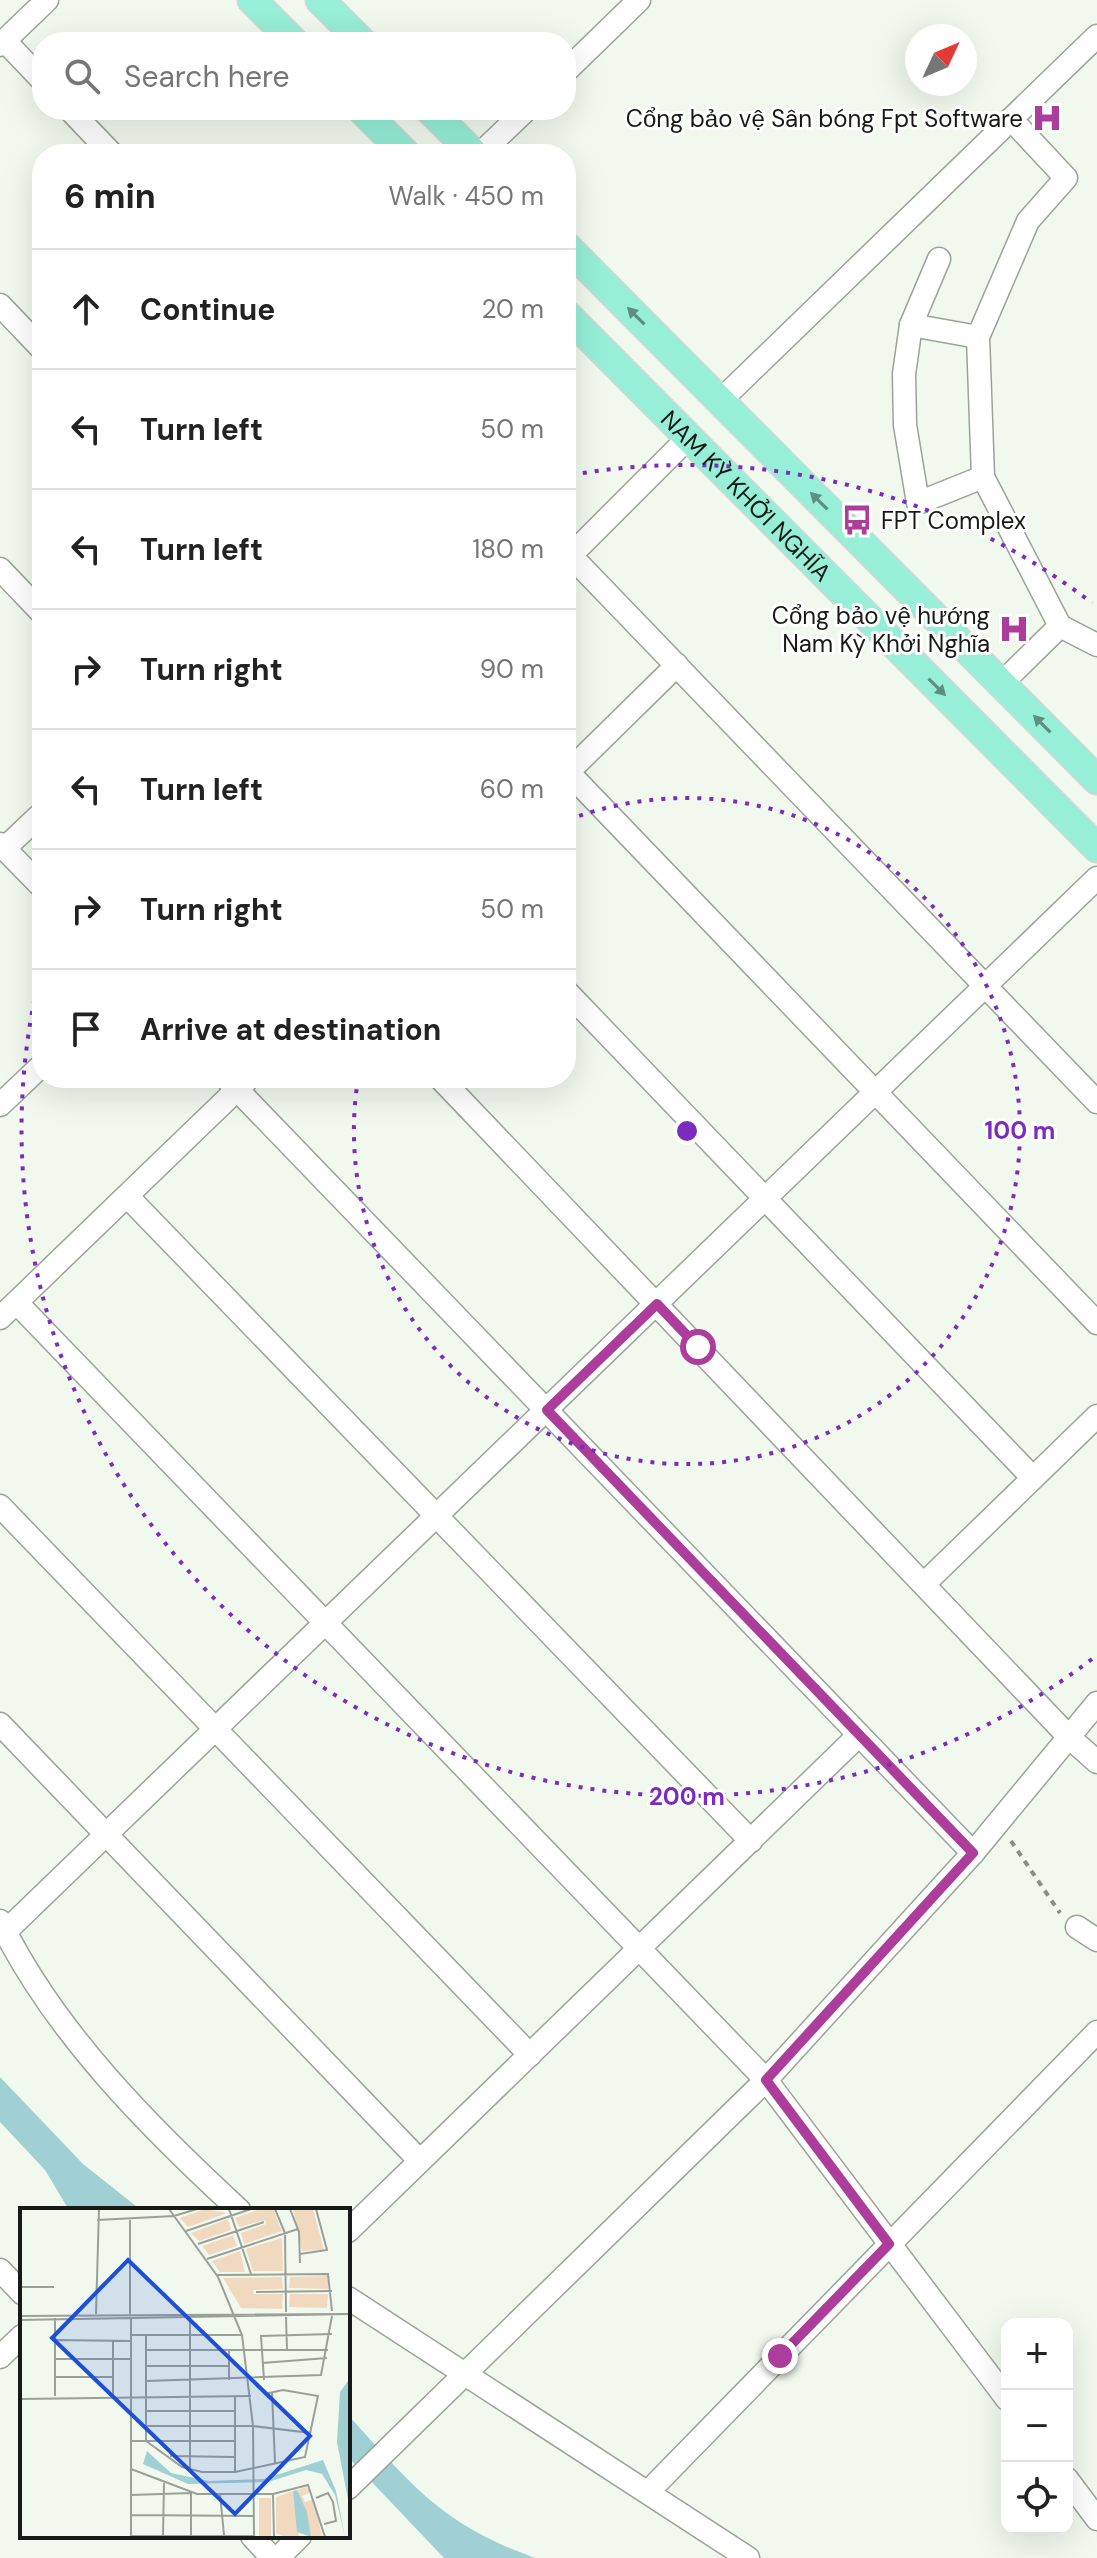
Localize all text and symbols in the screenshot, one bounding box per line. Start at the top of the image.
north arrow [905,24,977,96]
search box [32,32,576,120]
icon: search [60,54,104,98]
text: Search here [124,57,290,96]
hospital icon: Cổng bảo vệ Sân bóng Fpt Software [1030,101,1064,135]
place label: Cổng bảo vệ Sân bóng Fpt Software [626,103,1023,134]
text: 6 min [64,174,156,219]
text: Walk · 450 m [389,179,544,213]
icon: ahead [64,287,108,331]
text: Continue [140,290,275,329]
text: 20 m [481,292,544,326]
one-way arrow [627,307,646,326]
street label: NAM KỲ KHỞI NGHĨA [655,403,838,588]
icon: left [64,407,108,451]
text: Turn left [140,410,263,449]
text: 50 m [480,412,544,446]
one-way arrow [810,492,829,510]
bus stop icon: FPT Complex [840,503,874,537]
place label: FPT Complex [881,505,1026,536]
icon: left [64,527,108,571]
text: Turn left [140,530,263,569]
text: 180 m [472,532,544,566]
place label: Cổng bảo vệ hướng Nam Kỳ Khởi Nghĩa [772,600,990,659]
hospital icon: Cổng bảo vệ hướng Nam Kỳ Khởi Nghĩa [997,612,1031,646]
icon: right [64,647,108,691]
text: Turn right [140,650,283,689]
text: 90 m [480,652,544,686]
one-way arrow [927,677,946,696]
one-way arrow [1033,716,1052,734]
icon: left [64,767,108,811]
text: Turn left [140,770,263,809]
text: 60 m [480,772,544,806]
icon: right [64,887,108,931]
text: Turn right [140,890,283,929]
text: 50 m [480,892,544,926]
icon: arrive [64,1007,108,1051]
text: Arrive at destination [140,1010,441,1049]
text: 100 m [985,1115,1055,1146]
centre of rings [673,1117,701,1145]
route start [680,1329,716,1365]
text: 200 m [649,1781,725,1812]
inset map [20,2208,350,2538]
map controls [1001,2318,1073,2534]
button: + [1001,2318,1073,2390]
route end [762,2338,798,2374]
button: − [1001,2390,1073,2462]
button: locate [1001,2462,1073,2534]

